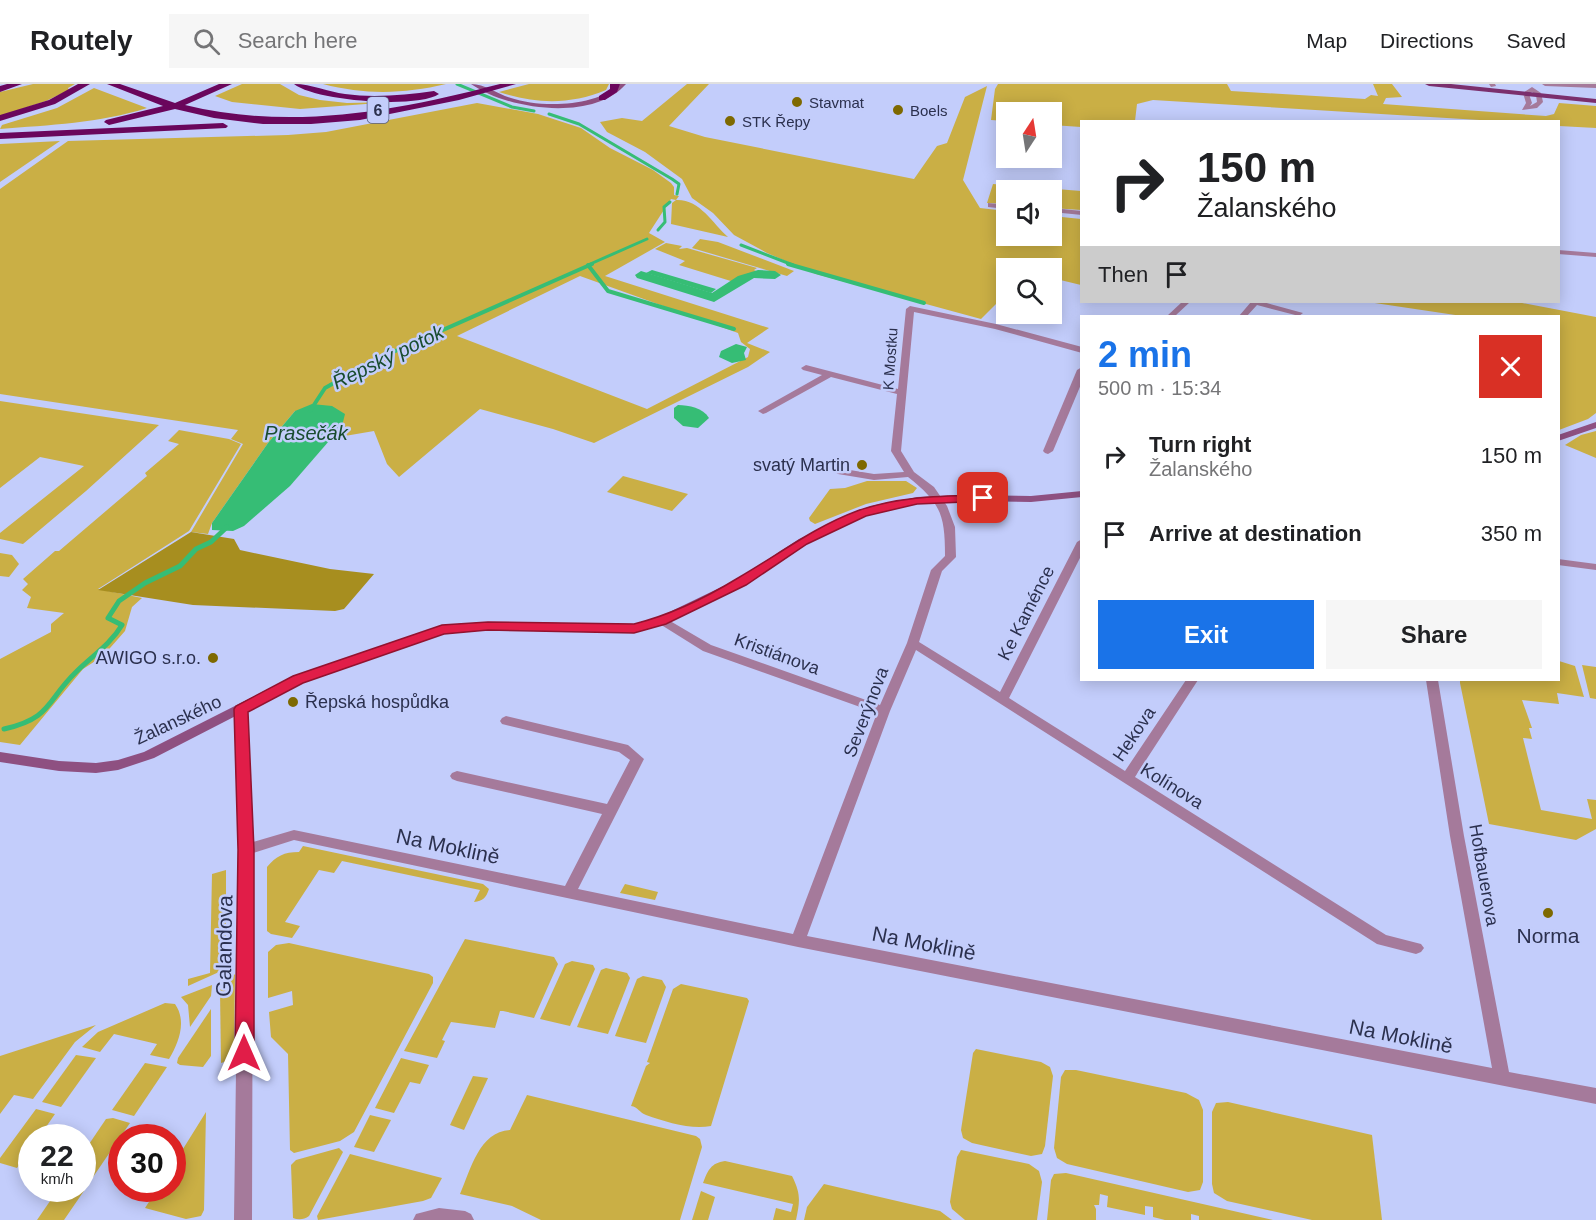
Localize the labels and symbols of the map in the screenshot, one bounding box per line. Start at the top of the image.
place label: Stavmat [809,94,865,111]
marker: Stavmat [790,95,804,109]
road number: 6 [368,97,388,123]
place label: Boels [910,102,948,119]
north arrow [996,102,1062,168]
marker: Boels [891,103,905,117]
place label: STK Řepy [742,113,811,130]
marker: STK Řepy [723,114,737,128]
water label: Řepský potok [329,320,448,393]
street label: K Mostku [879,327,901,391]
water label: Prasečák [264,422,349,444]
place label: svatý Martin [753,455,850,475]
marker: svatý Martin [855,458,869,472]
pin [957,472,1008,523]
street label: Ke Kaménce [994,563,1058,663]
street label: Kristiánova [732,629,823,679]
place label: AWIGO s.r.o. [96,648,201,668]
marker: AWIGO s.r.o. [206,651,220,665]
street label: Severýnova [840,663,893,760]
street label: Žalanského [132,691,224,749]
place label: Řepská hospůdka [305,692,450,712]
marker: Řepská hospůdka [286,695,300,709]
street label: Hekova [1109,702,1160,765]
street label: Kolínova [1137,759,1208,814]
street label: Hofbauerova [1465,823,1503,928]
street label: Na Moklině [394,824,502,868]
street label: Galandova [212,895,236,997]
marker: Norma [1541,906,1555,920]
street label: Na Moklině [870,922,978,964]
place label: Norma [1516,924,1580,947]
street label: Na Moklině [1347,1015,1455,1057]
position arrow [212,1021,276,1085]
speed limit sign: 30 [108,1124,186,1202]

